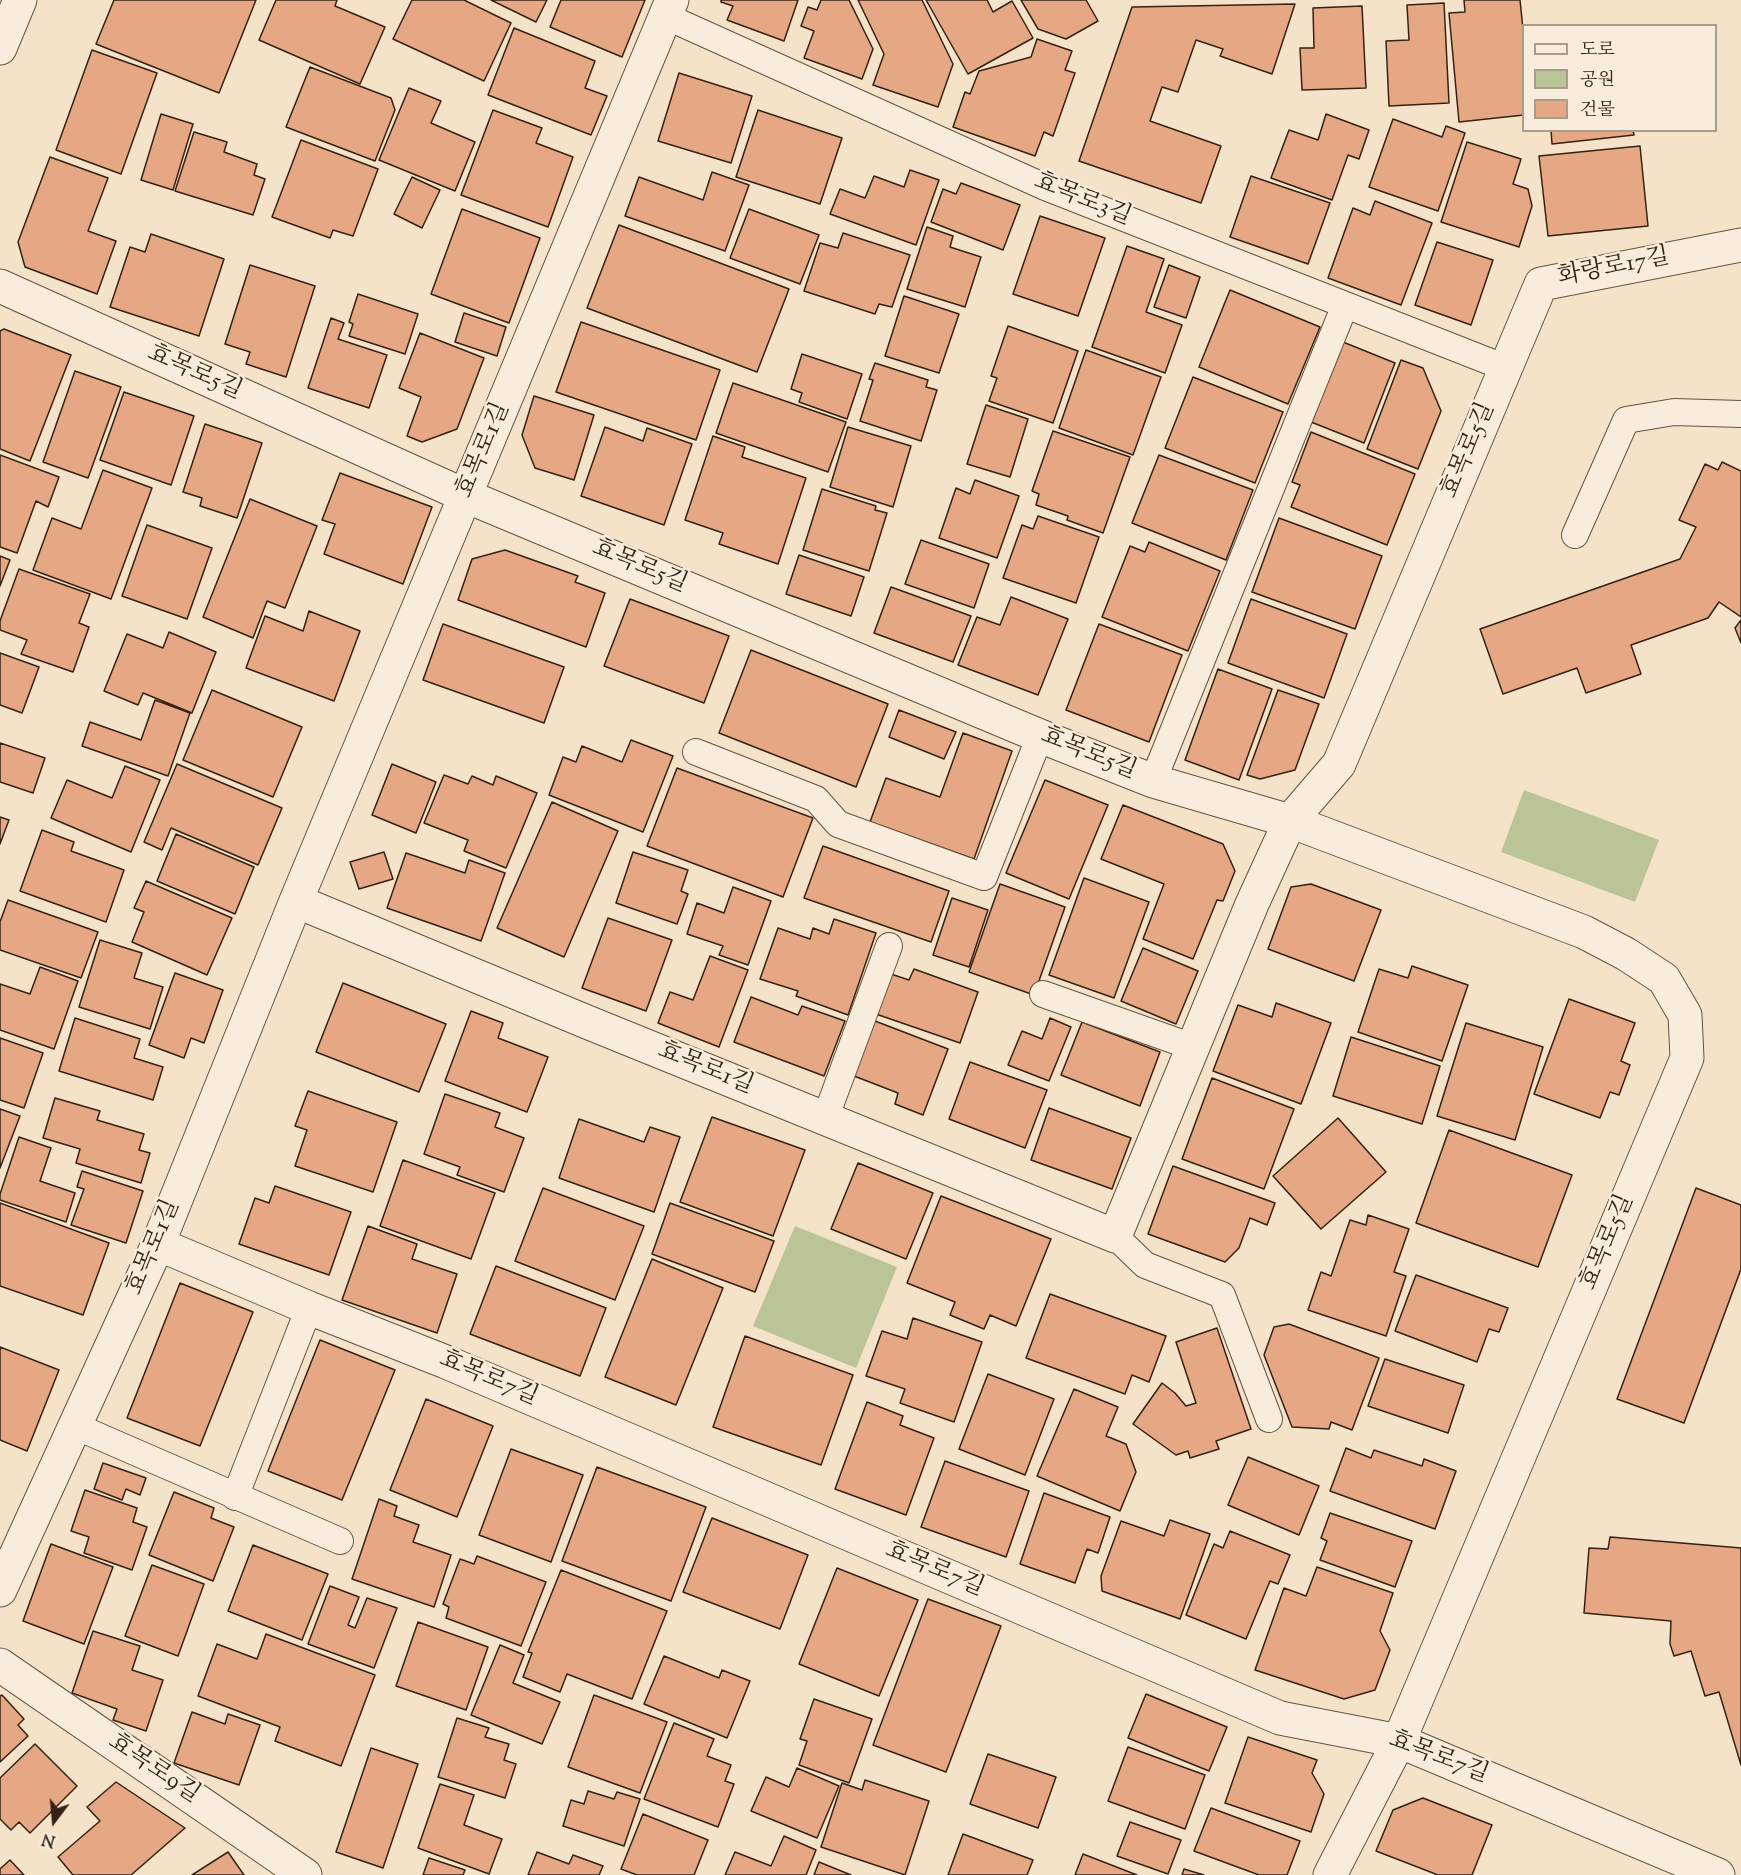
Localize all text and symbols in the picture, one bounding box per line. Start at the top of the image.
legend [1522,24,1717,132]
text: 도로 [1580,38,1615,64]
text: 공원 [1580,68,1615,94]
text: 건물 [1580,98,1615,124]
street label: 효목로3길 [1029,168,1135,234]
street label: 화랑로17길 [1556,244,1672,294]
street label: 효목로5길 [142,340,246,408]
street label: 효목로1길 [452,399,518,503]
street label: 효목로5길 [1437,399,1503,503]
street label: 효목로5길 [587,535,691,601]
street label: 효목로5길 [1036,723,1140,787]
street label: 효목로1길 [653,1038,757,1102]
street label: 효목로5길 [1576,1191,1642,1295]
street label: 효목로1길 [122,1196,188,1300]
street label: 효목로7길 [434,1346,542,1414]
street label: 효목로7길 [880,1537,988,1605]
street label: 효목로7길 [1384,1727,1492,1791]
street label: 효목로9길 [102,1729,204,1811]
north arrow [24,1791,84,1851]
text: N [40,1826,58,1852]

